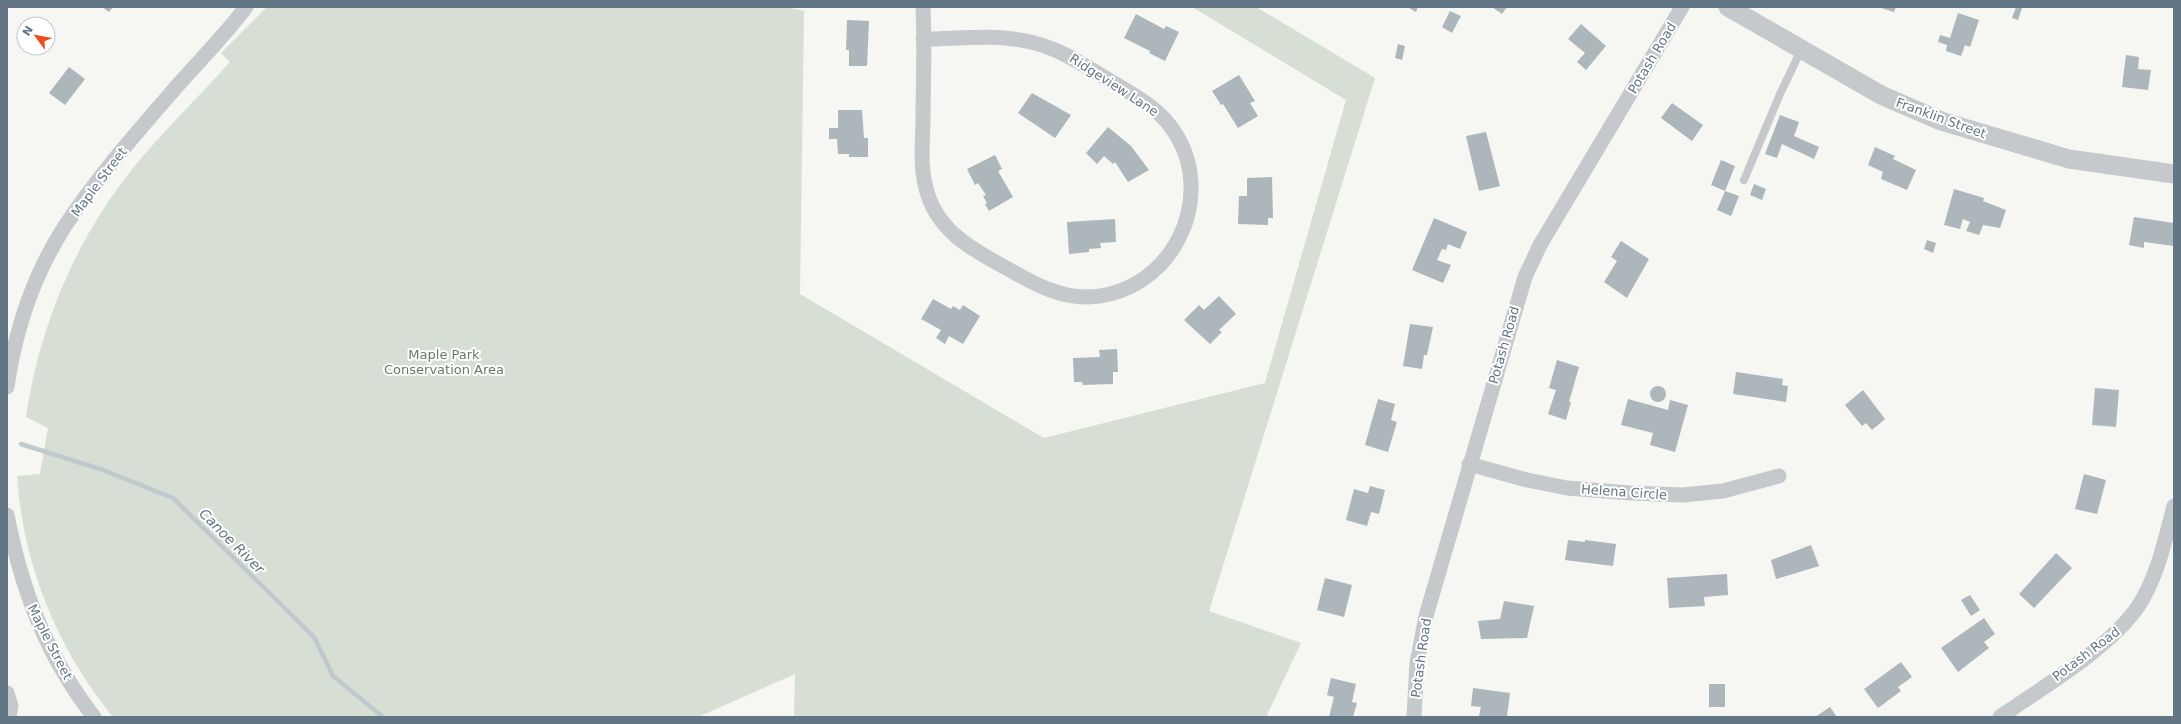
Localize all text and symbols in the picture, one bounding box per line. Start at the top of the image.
north arrow [16,16,56,56]
street label: Potash Road [1625,20,1679,96]
text: N [20,24,36,38]
street label: Ridgeview Lane [1067,51,1161,119]
street label: Franklin Street [1894,95,1988,141]
street label: Maple Street [68,144,130,220]
street label: Potash Road [1486,304,1522,386]
park label: Maple Park Conservation Area [384,347,504,377]
street label: Helena Circle [1580,482,1668,502]
water label: Canoe River [196,505,269,578]
street label: Maple Street [25,602,75,682]
street label: Potash Road [1408,617,1434,699]
street label: Potash Road [2049,624,2123,684]

